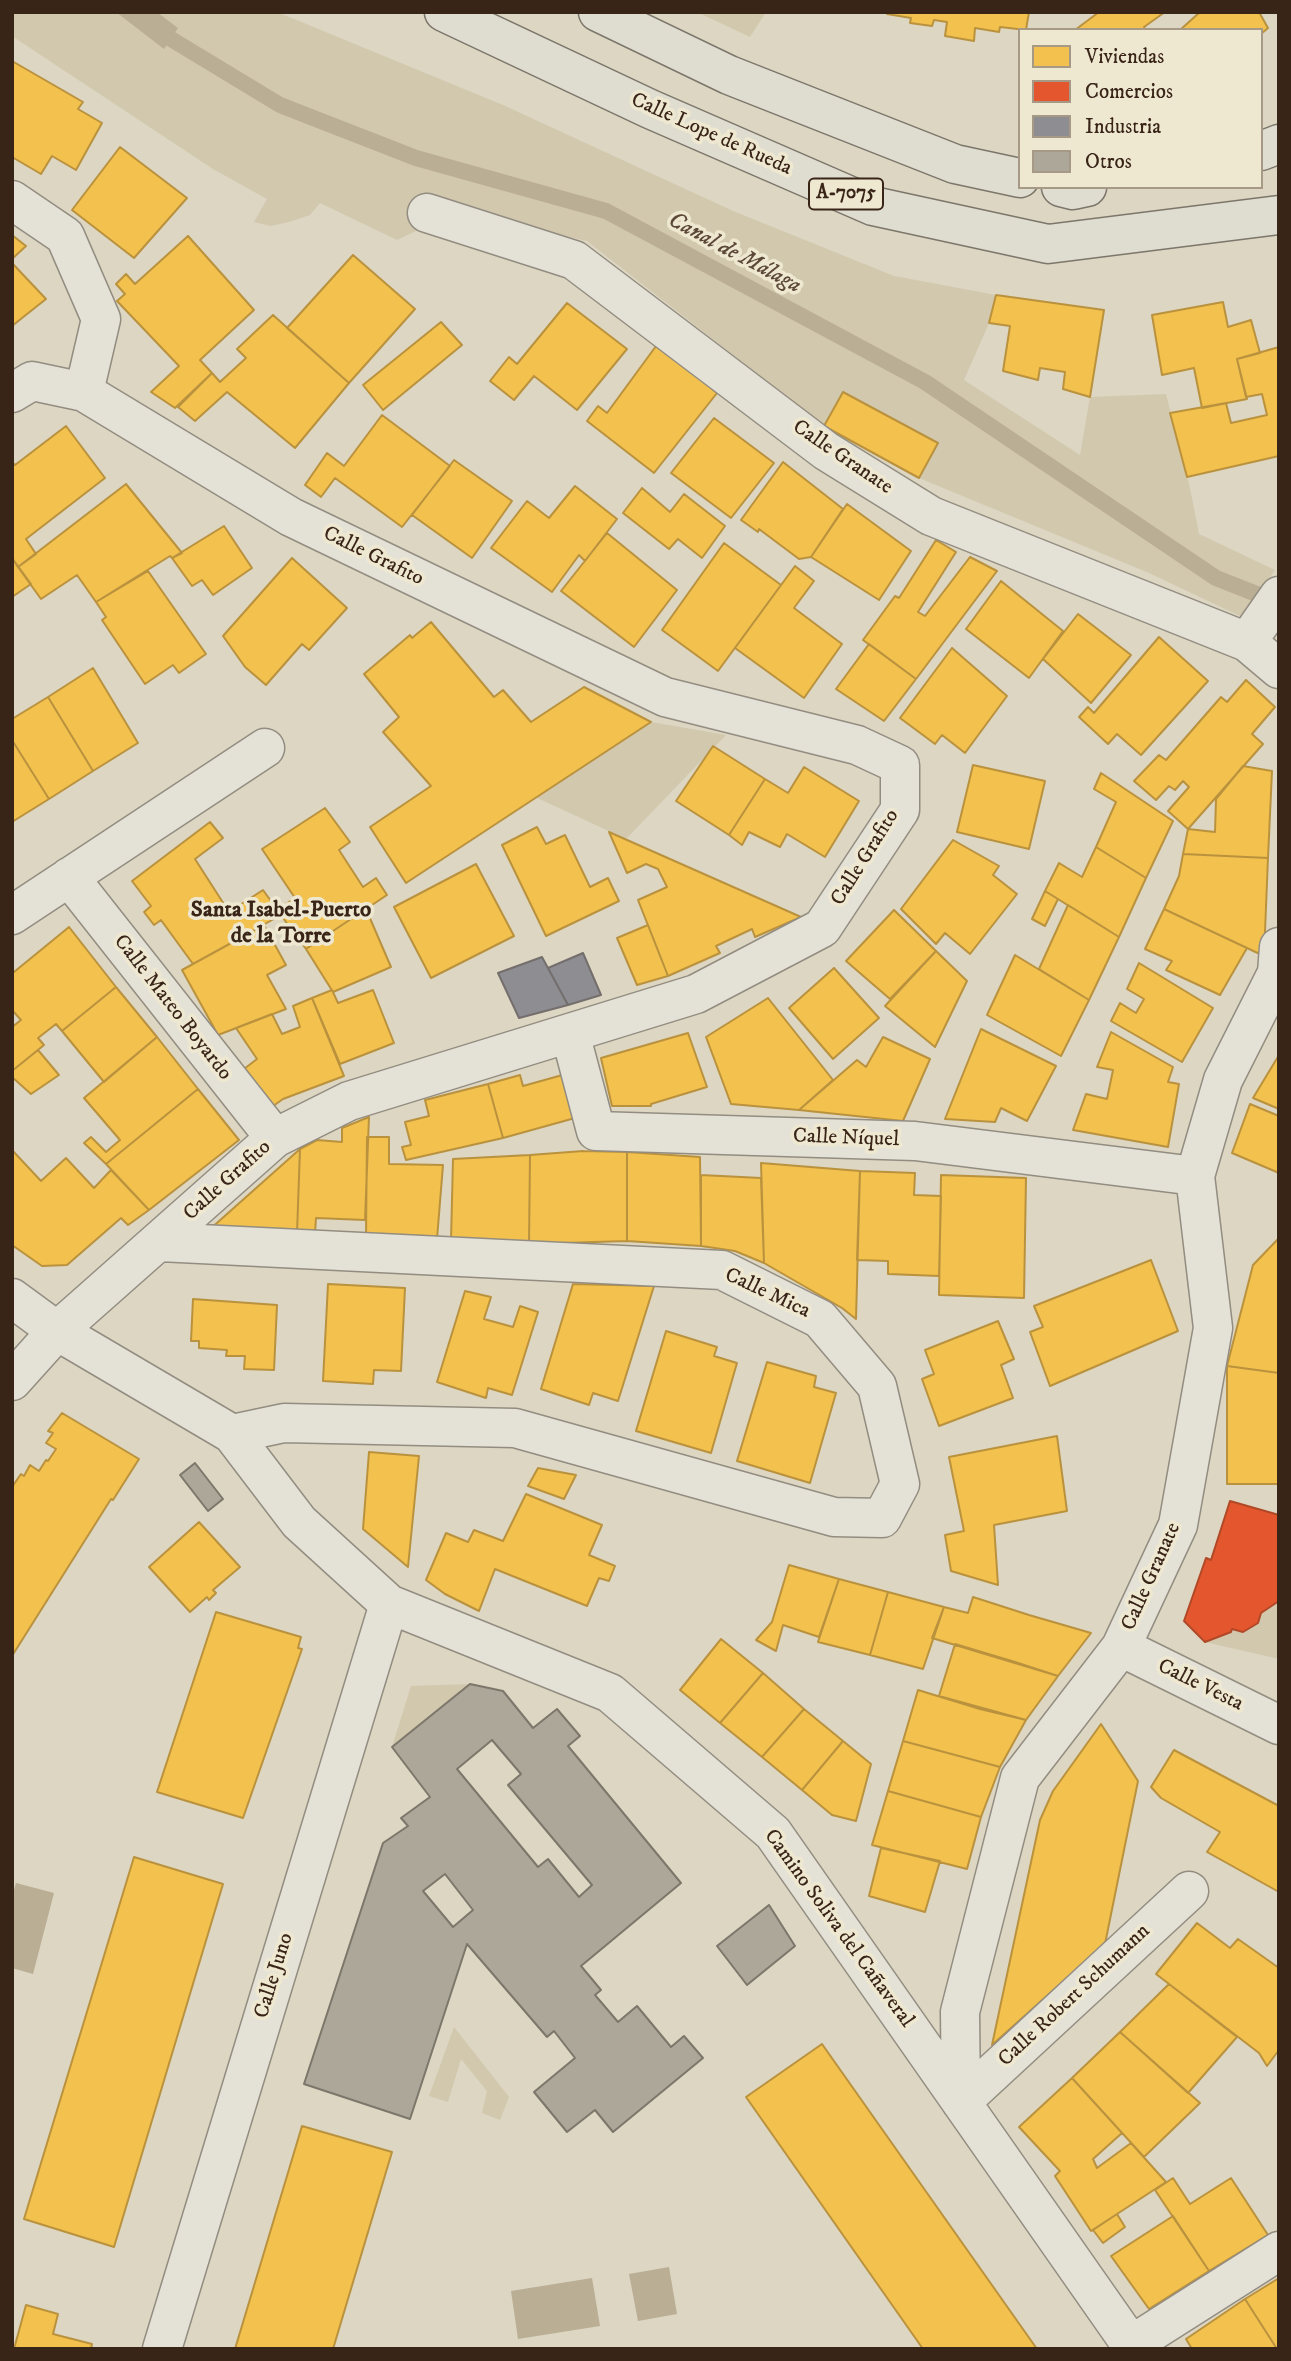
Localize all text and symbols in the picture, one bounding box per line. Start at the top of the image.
legend [1018,28,1263,189]
text: Viviendas [1085,44,1164,70]
text: Comercios [1085,79,1173,105]
street label: Calle Lope de Rueda [627,88,795,182]
text: Industria [1085,114,1161,140]
text: Otros [1085,149,1132,175]
road number: A-7075 [809,178,883,210]
water label: Canal de Málaga [663,207,805,301]
street label: Calle Granate [787,415,897,501]
street label: Calle Grafito [319,522,427,592]
street label: Calle Grafito [826,805,906,911]
district label: Santa Isabel-Puerto de la Torre [191,897,371,951]
street label: Calle Mateo Boyardo [107,930,237,1086]
street label: Calle Níquel [792,1125,900,1153]
street label: Calle Grafito [179,1135,277,1227]
street label: Calle Mica [720,1263,814,1325]
street label: Calle Granate [1117,1519,1187,1635]
street label: Calle Vesta [1153,1654,1247,1718]
street label: Camino Soliva del Cañaveral [758,1825,918,2033]
street label: Calle Robert Schumann [994,1919,1156,2073]
street label: Calle Juno [250,1930,300,2022]

